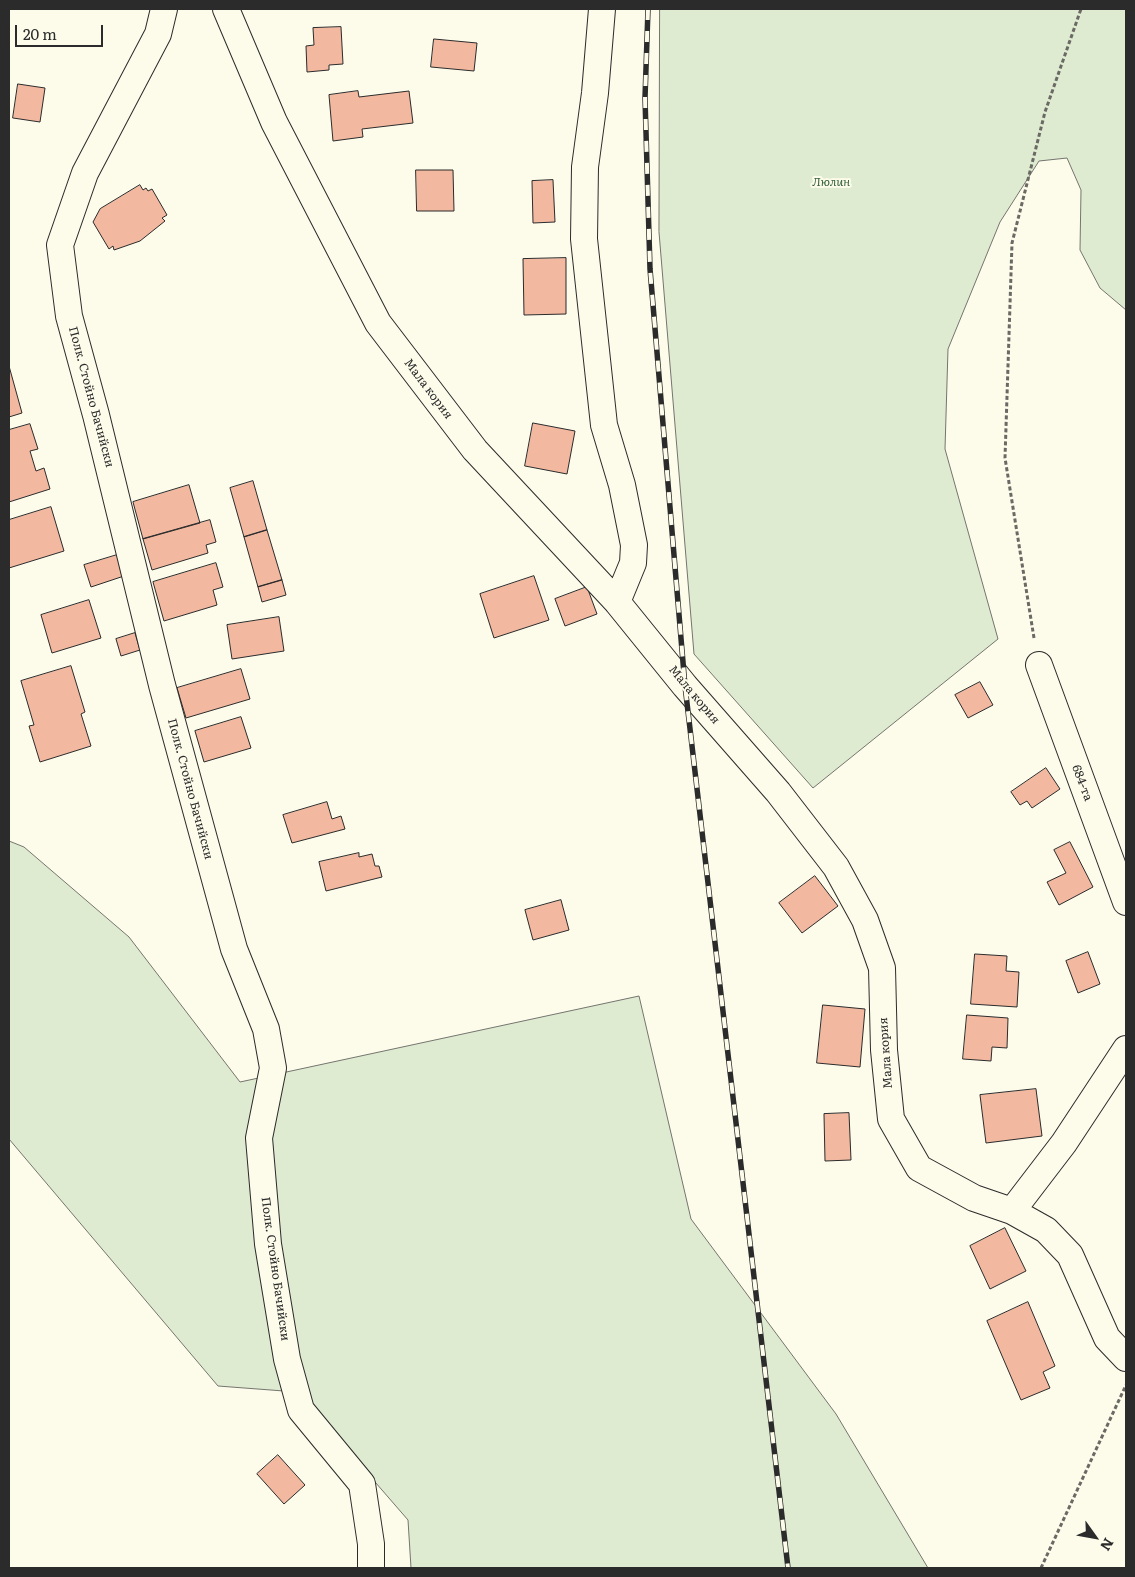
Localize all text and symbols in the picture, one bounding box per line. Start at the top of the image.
scale bar [18,15,105,47]
text: 20 m [23,22,57,45]
park label: Люлин [812,175,850,189]
street label: Полк. Стойно Бачийски [65,325,117,469]
street label: Мала кория [401,356,455,422]
street label: Мала кория [665,663,723,727]
street label: Полк. Стойно Бачийски [164,717,216,861]
street label: 684-та [1069,763,1095,803]
street label: Мала кория [876,1017,896,1089]
street label: Полк. Стойно Бачийски [258,1196,292,1342]
north arrow [1070,1512,1120,1562]
text: N [1096,1535,1119,1555]

